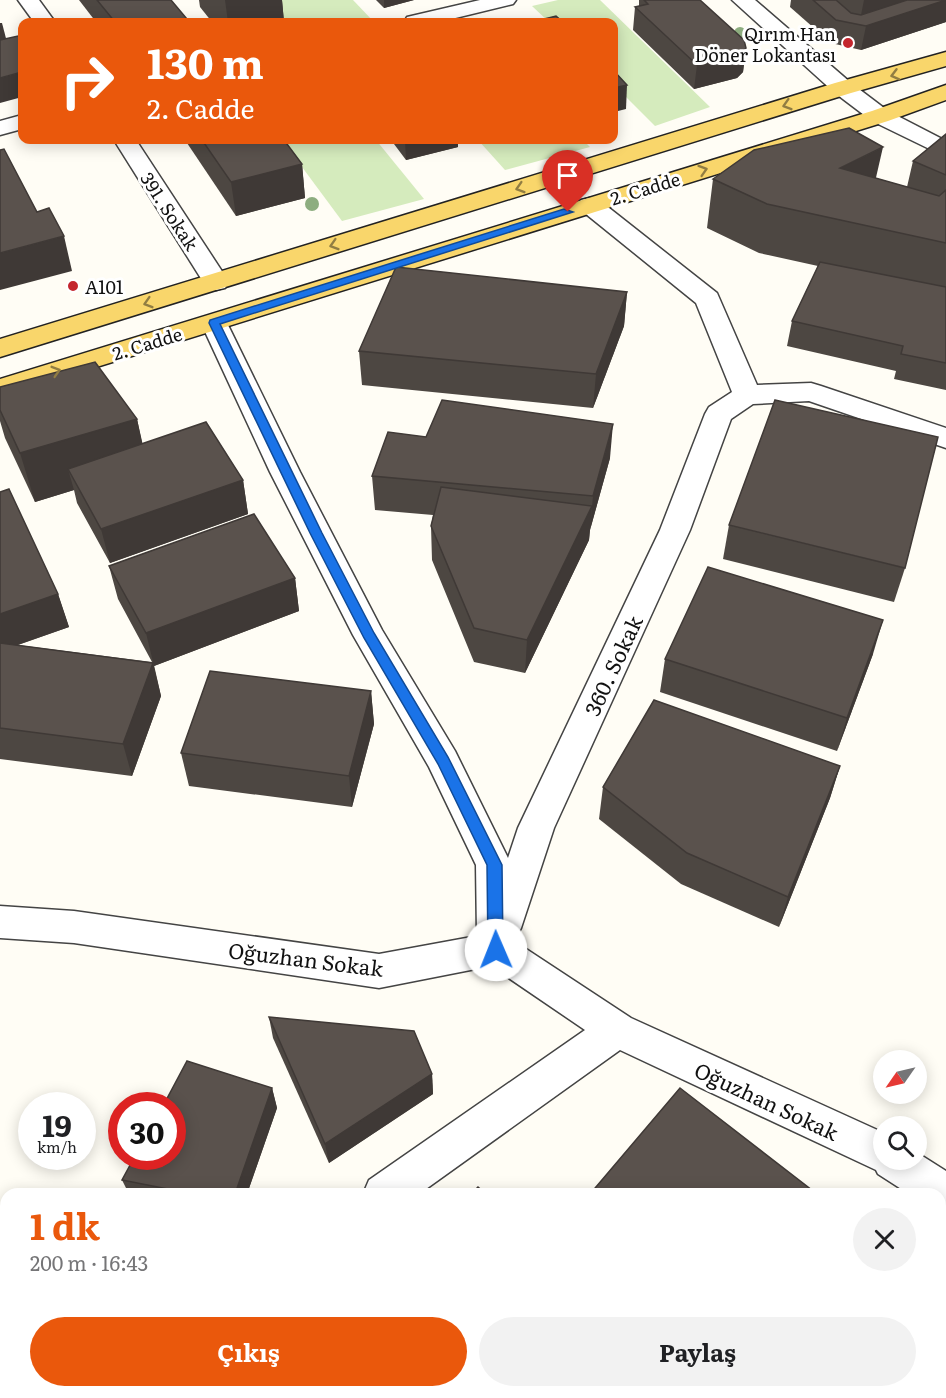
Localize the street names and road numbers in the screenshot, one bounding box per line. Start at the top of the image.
street label: 2. Cadde [607,165,683,211]
street label: 391. Sokak [135,166,206,256]
street label: 2. Cadde [109,320,185,366]
street label: 360. Sokak [575,610,649,720]
street label: Oğuzhan Sokak [227,933,385,983]
street label: Oğuzhan Sokak [690,1053,844,1147]

